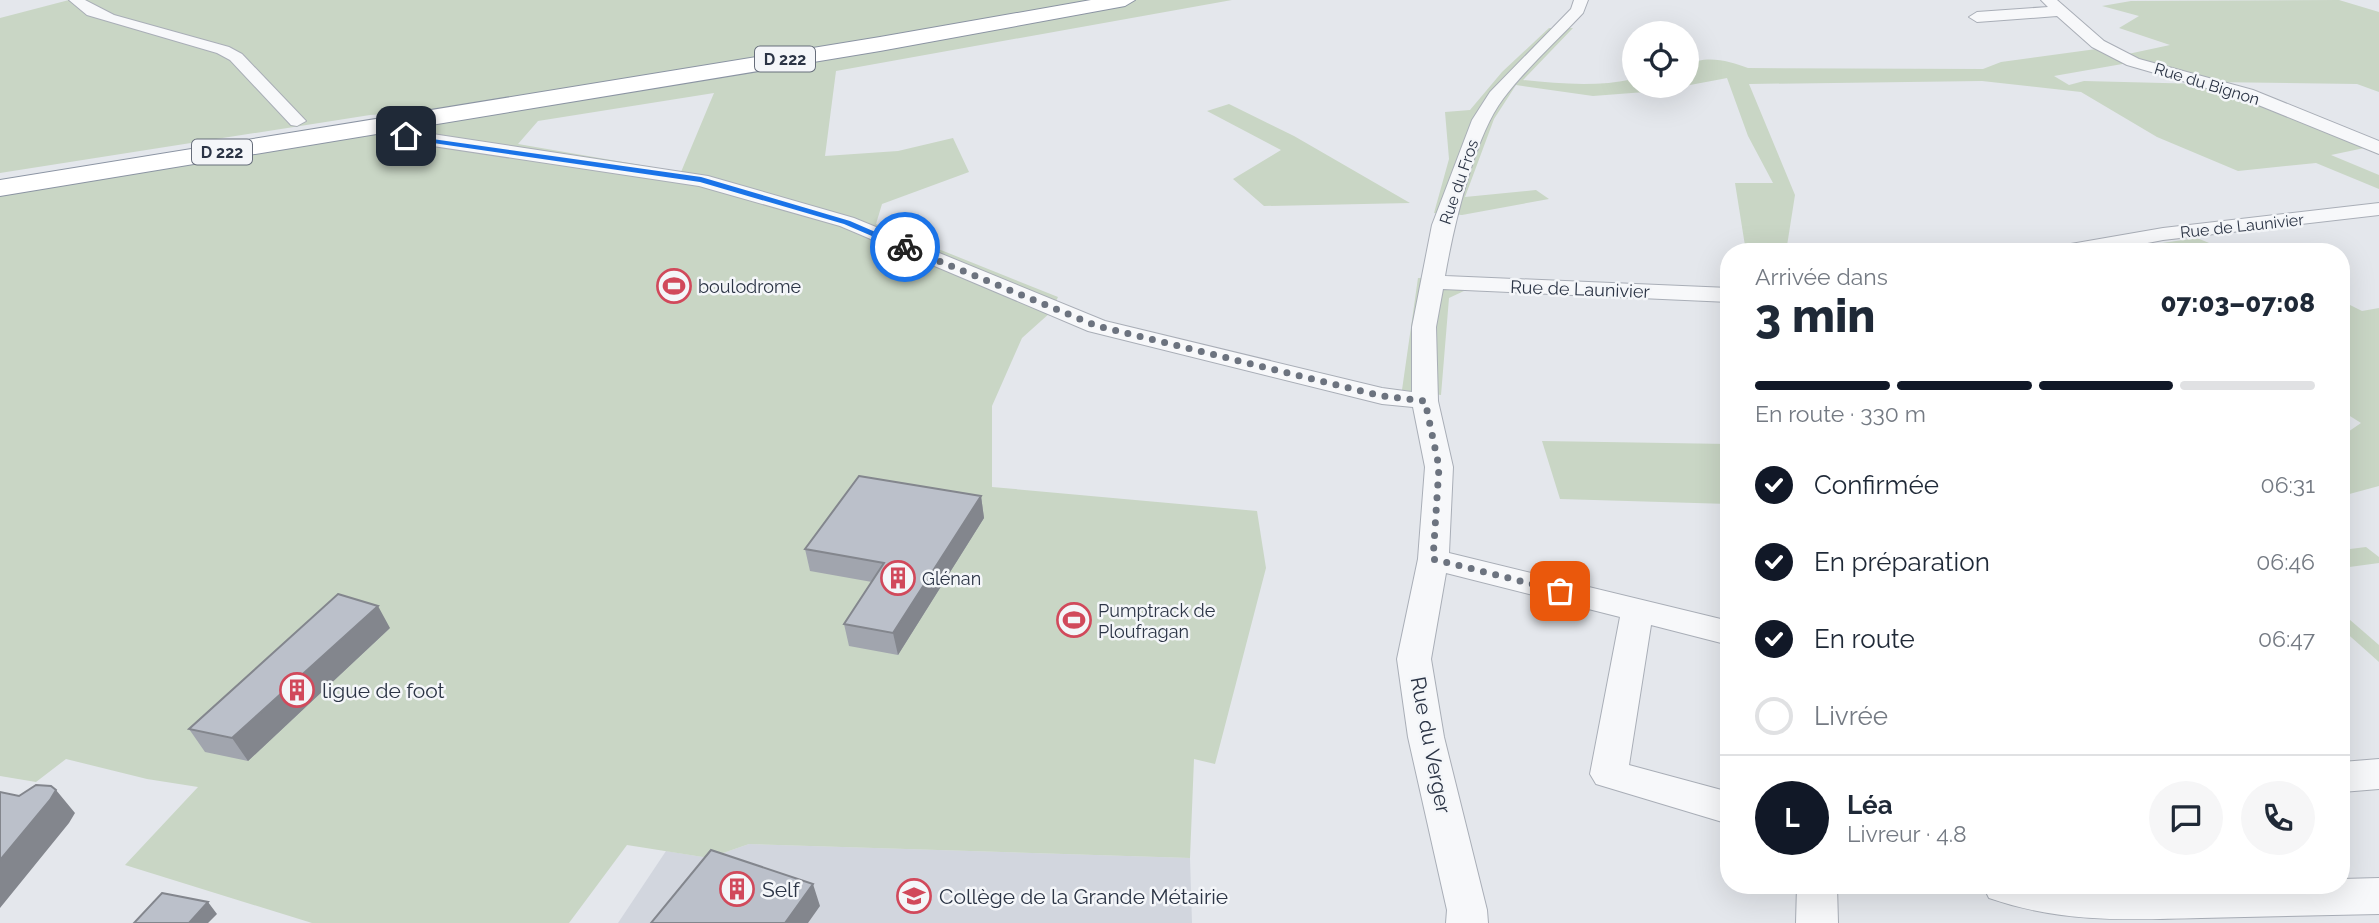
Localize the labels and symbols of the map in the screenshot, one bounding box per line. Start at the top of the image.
road number: D 222 [755,46,815,72]
street label: Rue du Bignon [2152,59,2262,109]
pin [376,106,436,166]
street label: Rue du Fros [1436,137,1482,227]
road number: D 222 [192,140,252,164]
street label: Rue de Launivier [2179,210,2305,242]
courier [870,212,940,282]
sports icon: boulodrome [655,267,693,305]
place label: boulodrome [698,276,802,297]
street label: Rue de Launivier [1510,276,1651,302]
building icon: Glénan [879,559,917,597]
pin [1530,561,1590,621]
place label: Glénan [922,568,981,589]
place label: Pumptrack de Ploufragan [1098,600,1216,642]
sports icon: Pumptrack de Ploufragan [1055,601,1093,639]
building icon: ligue de foot [278,671,316,709]
street label: Rue du Verger [1405,674,1457,816]
place label: ligue de foot [322,678,445,703]
building icon: Self [718,870,756,908]
place label: Self [762,877,801,902]
school or university icon: Collège de la Grande Métairie [895,877,933,915]
place label: Collège de la Grande Métairie [939,884,1228,909]

